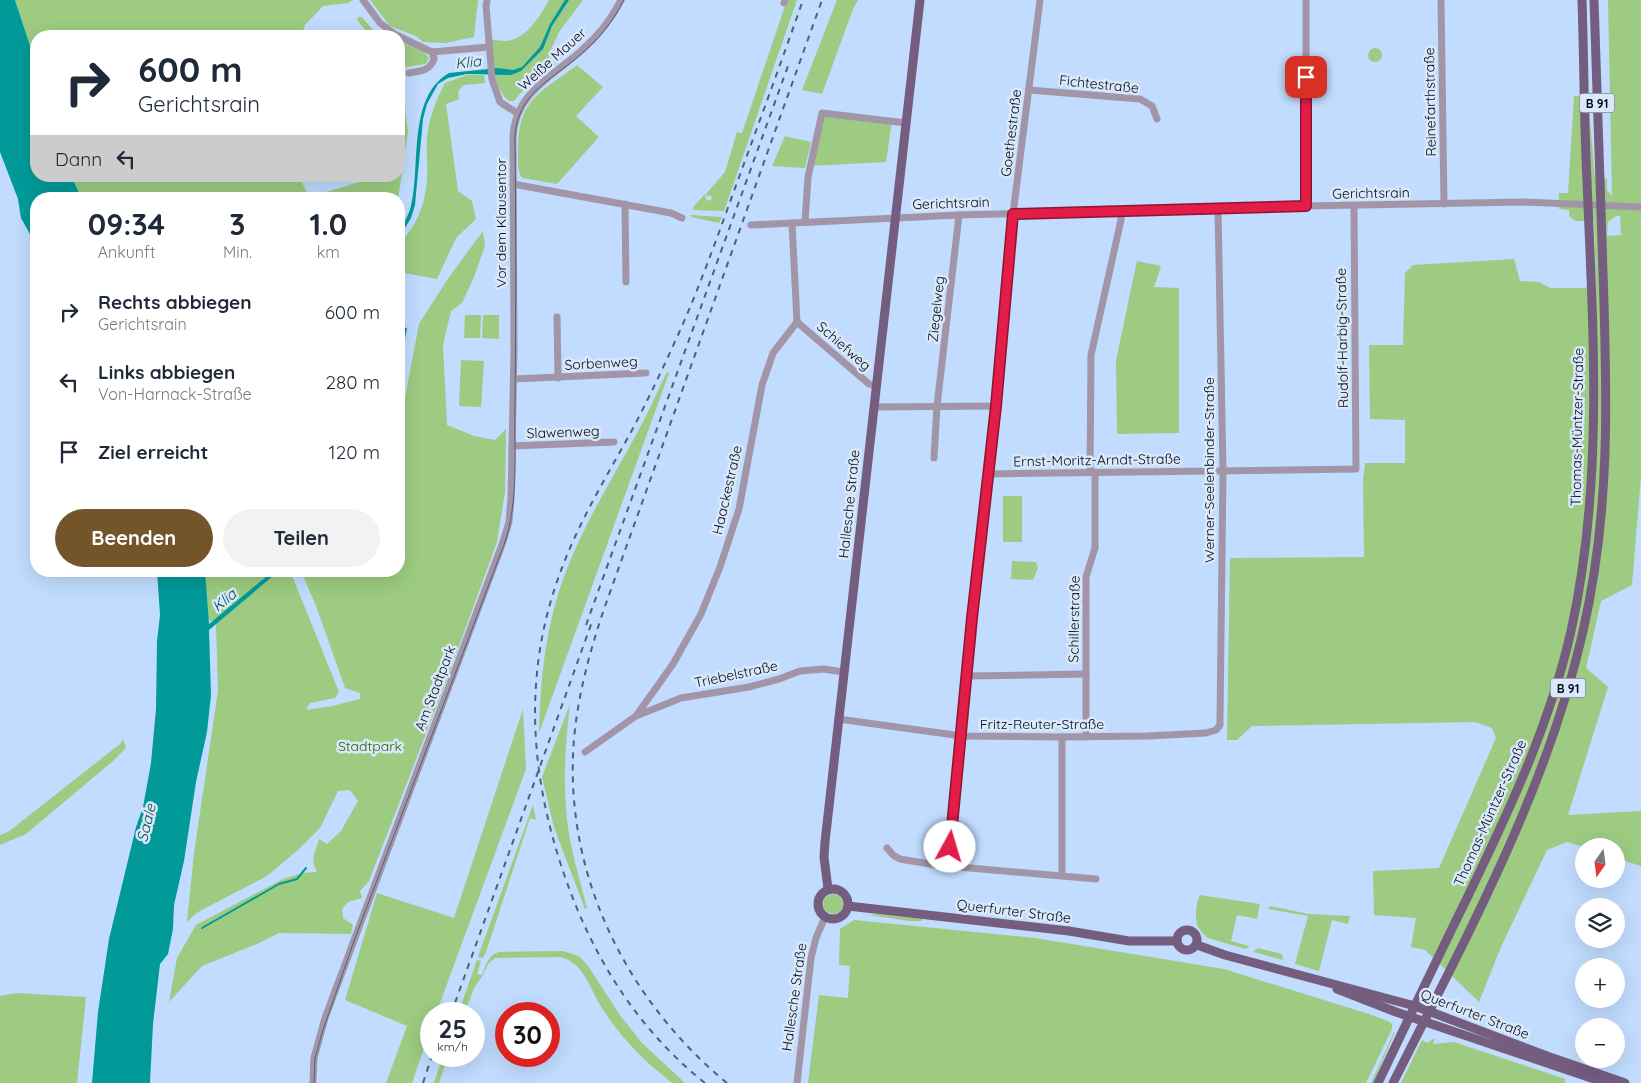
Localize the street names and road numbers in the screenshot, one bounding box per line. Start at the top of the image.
street label: Weiße Mauer [514,23,590,94]
street label: Reinefarthstraße [1420,47,1440,157]
street label: Fichtestraße [1058,71,1140,97]
street label: Goethestraße [997,88,1025,178]
road number: B 91 [1580,94,1614,112]
street label: Vor dem Klausentor [492,158,510,288]
street label: Gerichtsrain [1332,183,1410,203]
street label: Gerichtsrain [912,193,990,213]
street label: Rudolf-Harbig-Straße [1332,268,1352,408]
street label: Ziegelweg [924,275,948,343]
street label: Schiefweg [813,318,875,374]
street label: Thomas-Müntzer-Straße [1567,347,1587,506]
street label: Sorbenweg [564,352,638,374]
street label: Werner-Seelenbinder-Straße [1200,377,1218,563]
street label: Slawenweg [526,422,600,442]
street label: Haackestraße [708,444,746,536]
street label: Hallesche Straße [834,449,864,559]
street label: Ernst-Moritz-Arndt-Straße [1013,450,1181,470]
street label: Schillerstraße [1064,575,1084,663]
street label: Am Stadtpark [411,643,459,733]
street label: Triebelstraße [693,656,779,692]
road number: B 91 [1550,678,1586,698]
street label: Fritz-Reuter-Straße [980,715,1104,733]
street label: Thomas-Müntzer-Straße [1450,737,1531,889]
street label: Querfurter Straße [956,895,1072,927]
street label: Hallesche Straße [778,942,811,1052]
street label: Querfurter Straße [1418,985,1532,1043]

